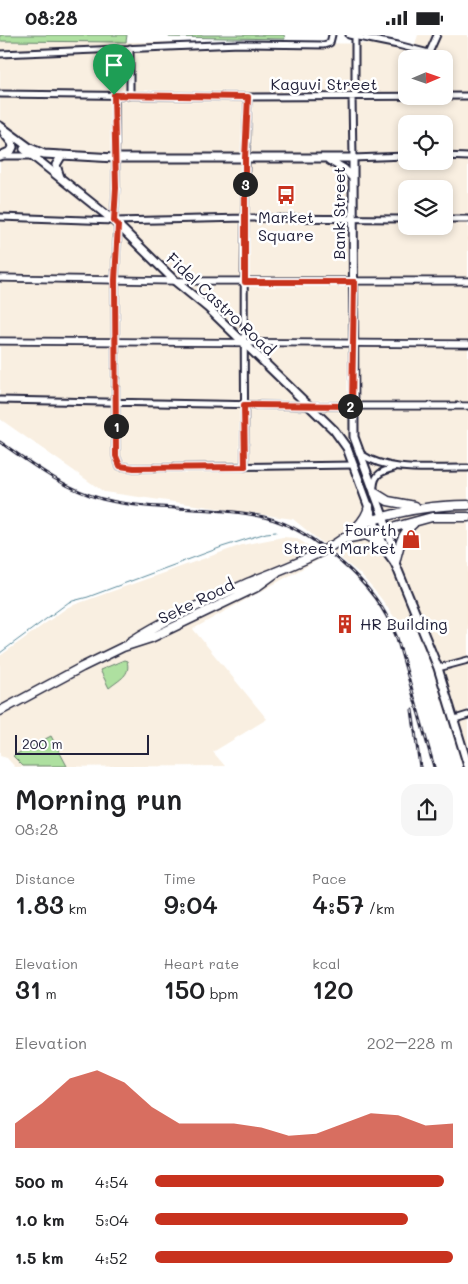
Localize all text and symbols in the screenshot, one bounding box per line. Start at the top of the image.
text: 08:28 [25,5,77,30]
pin [93,44,135,95]
north arrow [398,50,452,105]
map controls [398,50,453,235]
icon: arrive [100,51,128,79]
street label: Kaguvi Street [270,73,378,94]
button: locate [398,115,453,170]
street label: Bank Street [328,166,349,260]
pin: 3 [232,171,258,197]
text: 3 [241,175,250,194]
button: layers [398,180,453,235]
bus stop icon: Market Square [275,184,297,206]
place label: Market Square [258,206,314,245]
street label: Fidel Castro Road [162,248,280,360]
pin: 2 [338,393,362,419]
text: 2 [347,397,354,416]
pin: 1 [104,413,128,439]
text: 1 [113,417,120,436]
place label: Fourth Street Market [284,519,396,558]
shop icon: Fourth Street Market [400,528,422,550]
street label: Seke Road [154,573,237,628]
building icon: HR Building [334,613,356,635]
place label: HR Building [360,613,448,634]
scale bar [15,731,149,755]
text: 200 m [22,734,63,753]
text: Morning run [15,781,182,817]
button: share [401,784,453,836]
text: 08:28 [15,818,58,839]
text: Distance [15,869,75,888]
text: Time [164,869,196,888]
text: Pace [312,869,347,888]
text: 1.83 [15,888,64,920]
text: 9:04 [164,888,218,920]
text: 4:57 [312,888,364,920]
text: km [64,899,87,918]
text: /km [364,899,395,918]
text: Elevation [15,954,78,973]
text: Heart rate [164,954,239,973]
text: kcal [312,954,340,973]
text: 31 [15,973,41,1005]
text: 150 [164,973,205,1005]
text: 120 [312,973,353,1005]
text: m [41,984,57,1003]
text: bpm [205,984,238,1003]
text: Elevation [15,1032,87,1053]
text: 202–228 m [367,1032,453,1053]
text: 500 m [15,1171,63,1192]
text: 4:54 [95,1171,128,1192]
text: 1.0 km [15,1209,64,1230]
text: 5:04 [95,1209,129,1230]
text: 1.5 km [15,1247,63,1268]
text: 4:52 [95,1247,128,1268]

